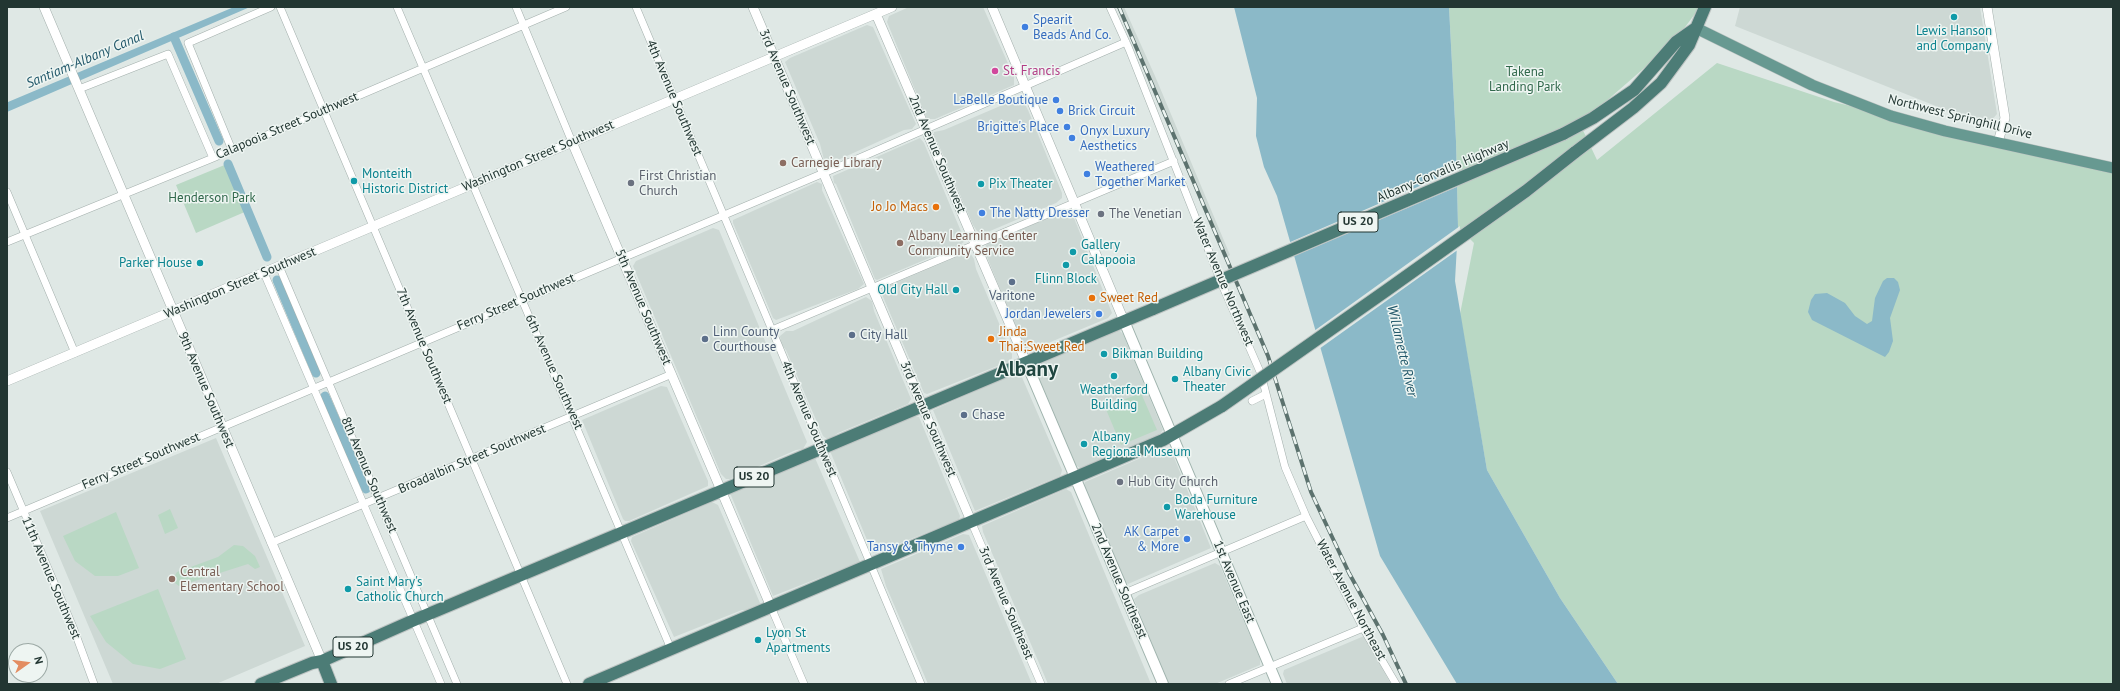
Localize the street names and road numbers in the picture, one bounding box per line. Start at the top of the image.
street label: 3rd Avenue Southwest [756,27,818,147]
street label: 4th Avenue Southwest [643,38,705,158]
street label: Calapooia Street Southwest [213,89,361,163]
street label: 2nd Avenue Southwest [905,92,969,216]
street label: Northwest Springhill Drive [1886,92,2034,142]
street label: Washington Street Southwest [460,117,616,195]
street label: Albany-Corvallis Highway [1375,136,1511,206]
road number: US 20 [1338,212,1378,232]
street label: Water Avenue Northwest [1189,216,1257,348]
street label: Washington Street Southwest [162,244,318,322]
street label: 5th Avenue Southwest [612,247,674,367]
street label: Ferry Street Southwest [455,270,577,334]
street label: 7th Avenue Southwest [393,286,455,406]
street label: 6th Avenue Southwest [522,312,586,432]
street label: 9th Avenue Southwest [175,330,237,450]
street label: 4th Avenue Southwest [778,359,840,479]
street label: 3rd Avenue Southwest [897,359,959,479]
street label: 8th Avenue Southwest [338,415,400,535]
street label: Broadalbin Street Southwest [396,421,548,497]
street label: Ferry Street Southwest [80,429,202,493]
road number: US 20 [734,467,774,487]
street label: 11th Avenue Southwest [18,514,84,642]
street label: 2nd Avenue Southeast [1088,521,1150,641]
street label: Water Avenue Northeast [1313,537,1389,663]
street label: 1st Avenue East [1210,539,1258,625]
street label: 3rd Avenue Southeast [975,544,1037,662]
road number: US 20 [333,637,373,657]

